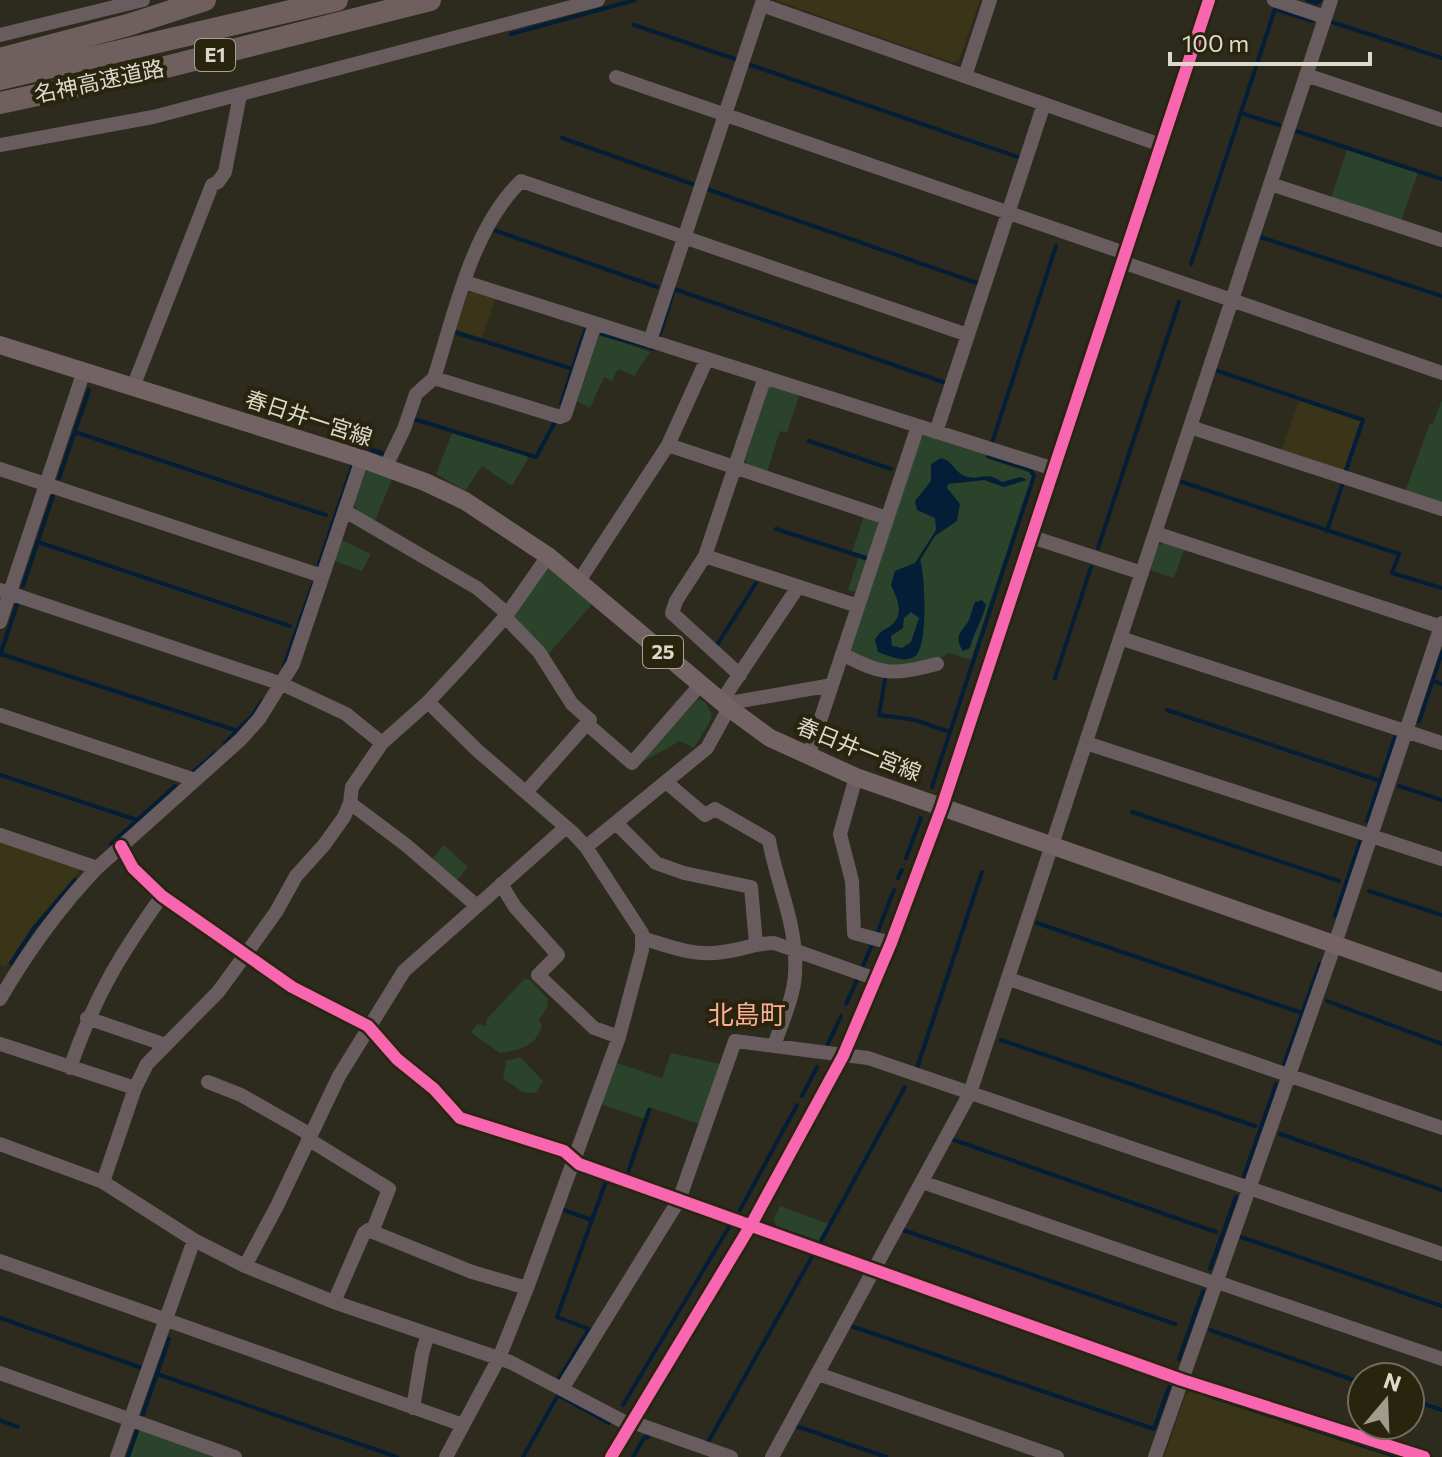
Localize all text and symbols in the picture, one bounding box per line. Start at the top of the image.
scale bar [1170,16,1370,66]
text: 100 m [1182,28,1249,57]
road number: E1 [195,39,235,71]
street label: 名神高速道路 [32,54,166,107]
street label: 春日井一宮線 [242,384,376,451]
road number: 25 [643,636,683,668]
street label: 春日井一宮線 [793,711,925,786]
district label: 北島町 [708,998,786,1029]
north arrow [1346,1361,1426,1441]
text: N [1380,1366,1405,1397]

